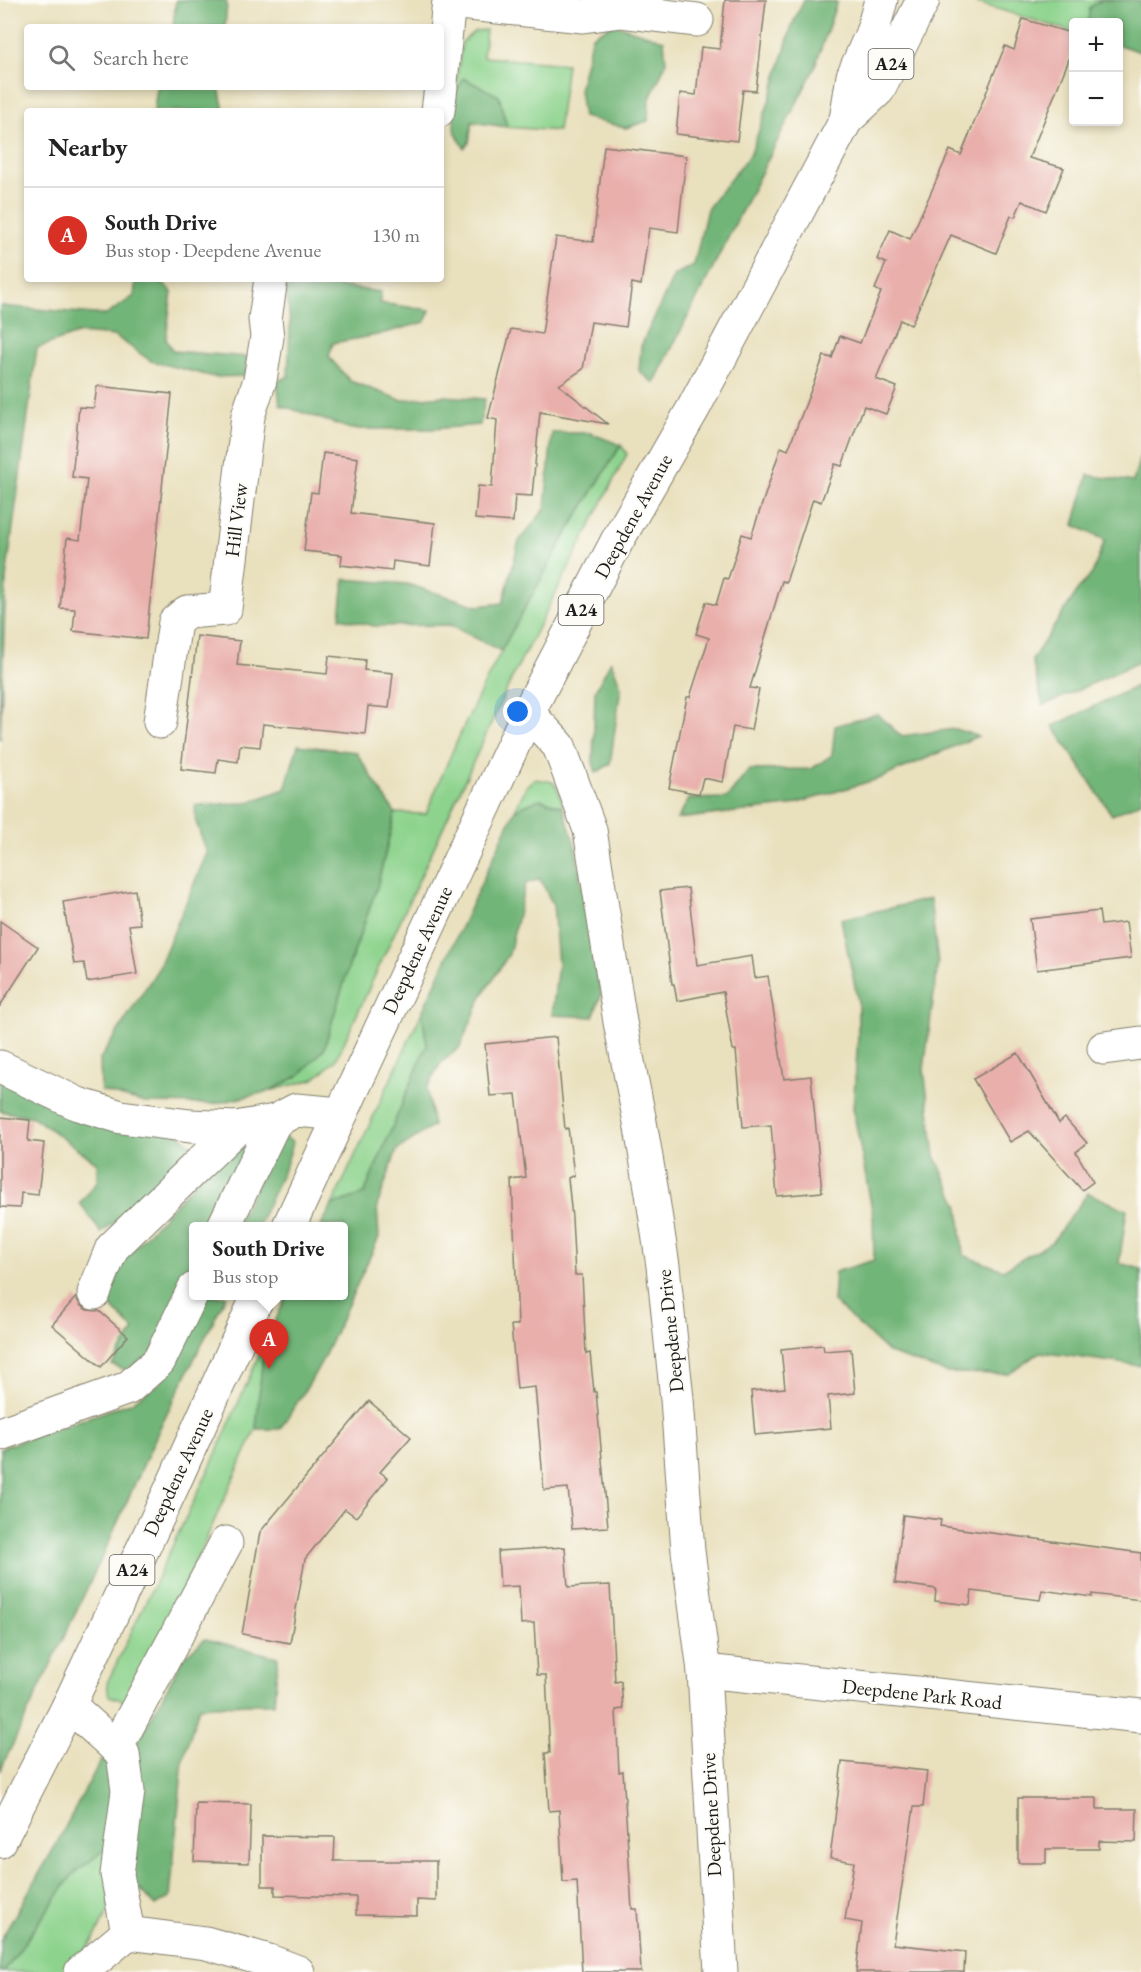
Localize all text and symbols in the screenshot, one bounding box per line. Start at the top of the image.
map controls [1069,18,1123,126]
button: + [1069,18,1123,72]
search box [24,24,444,90]
icon: search [45,41,78,74]
text: Search here [93,43,188,72]
road number: A24 [868,49,914,79]
button: − [1069,72,1123,126]
text: Nearby [48,130,128,164]
text: South Drive [105,208,217,237]
text: A [60,222,75,248]
text: 130 m [372,222,420,248]
text: Bus stop · Deepdene Avenue [105,237,321,263]
street label: Deepdene Avenue [588,449,678,583]
street label: Hill View [219,481,253,558]
road number: A24 [558,595,604,625]
your location [503,697,532,726]
street label: Deepdene Avenue [376,882,458,1018]
popup [189,1222,348,1300]
text: South Drive [213,1234,324,1263]
text: Bus stop [213,1263,278,1289]
street label: Deepdene Drive [651,1268,689,1394]
pin: A [250,1320,288,1369]
street label: Deepdene Avenue [137,1404,219,1540]
road number: A24 [110,1555,154,1585]
street label: Deepdene Park Road [841,1673,1004,1715]
street label: Deepdene Drive [695,1752,727,1878]

